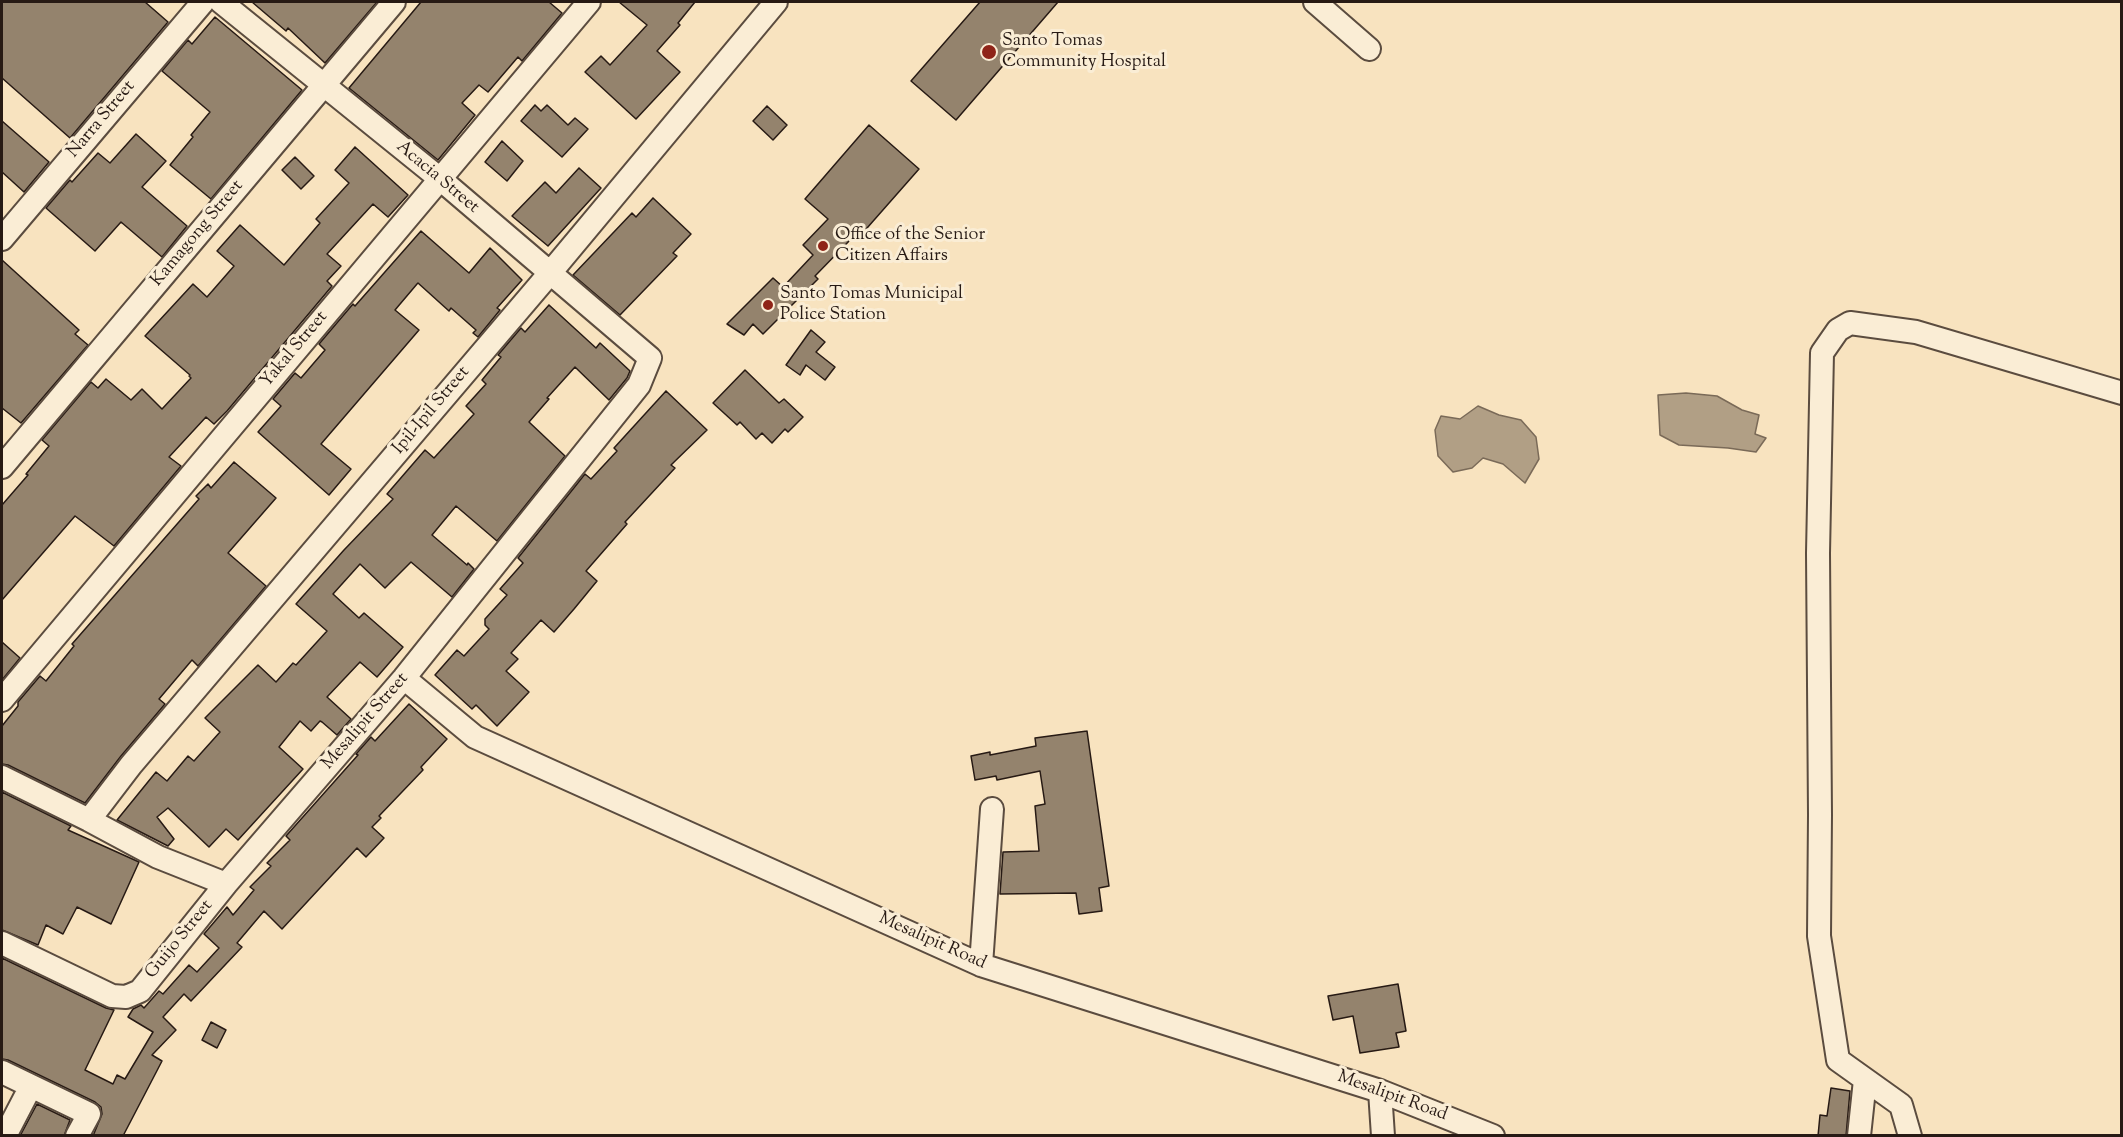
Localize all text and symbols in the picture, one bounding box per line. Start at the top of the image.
place label: Santo Tomas Community Hospital [1002,31,1166,74]
marker: Santo Tomas Community Hospital [980,43,998,61]
street label: Narra Street [63,77,141,163]
street label: Acacia Street [391,137,483,219]
street label: Kamagong Street [147,176,249,292]
place label: Office of the Senior Citizen Affairs [835,225,985,268]
marker: Office of the Senior Citizen Affairs [816,239,830,253]
place label: Santo Tomas Municipal Police Station [780,284,963,326]
marker: Santo Tomas Municipal Police Station [761,298,775,312]
street label: Yakal Street [257,307,333,393]
street label: Ipil-Ipil Street [389,363,475,459]
street label: Mesalipit Street [318,669,414,775]
street label: Guijo Street [142,896,218,984]
street label: Mesalipit Road [875,909,989,975]
street label: Mesalipit Road [1334,1067,1450,1127]

